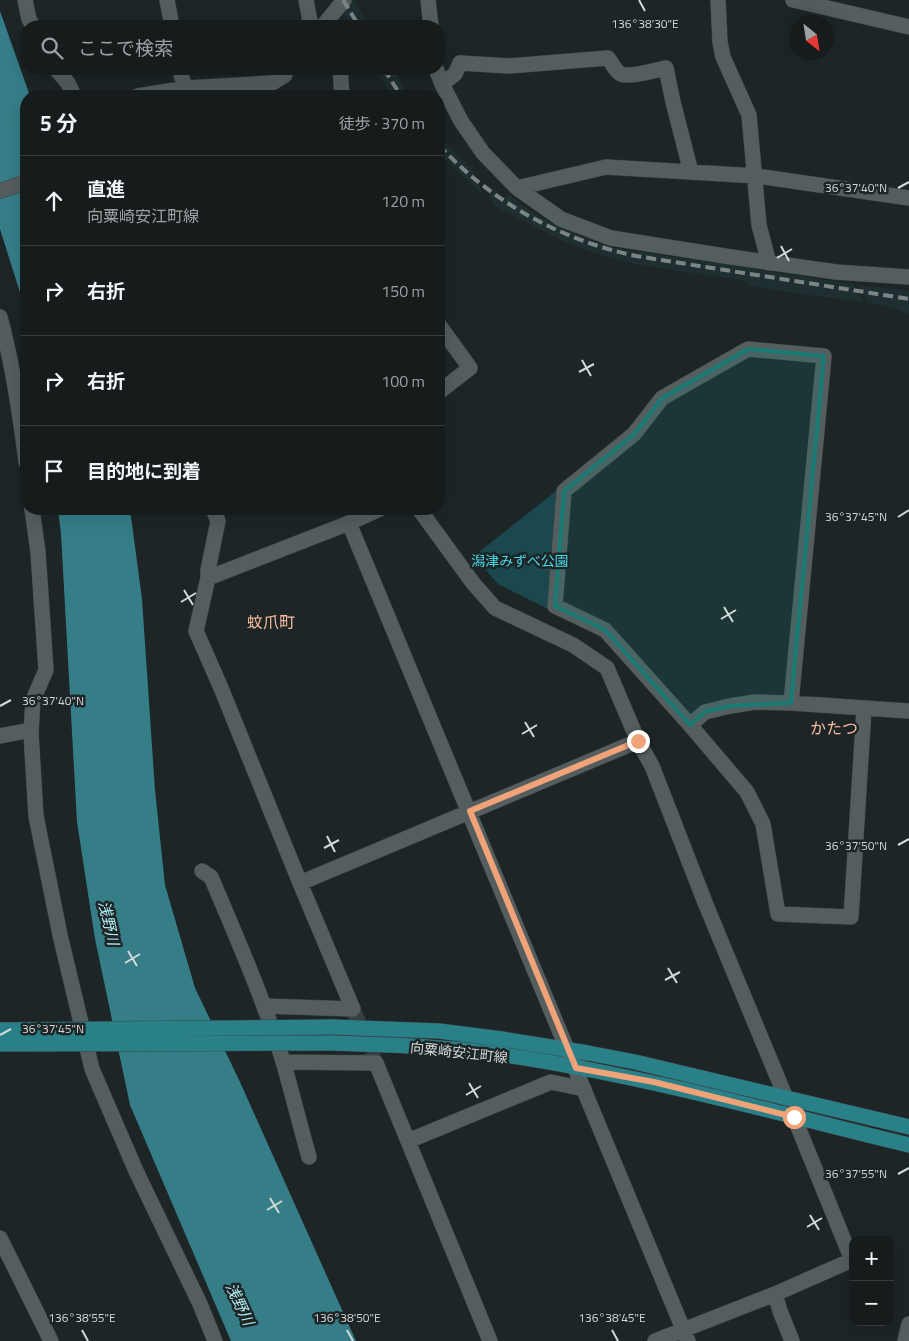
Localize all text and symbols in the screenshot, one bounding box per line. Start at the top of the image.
text: 136°38'30"E [611,14,679,33]
north arrow [789,15,834,60]
search box [20,20,445,75]
text: ここで検索 [78,33,173,62]
icon: search [38,34,66,62]
text: 5 分 [40,107,77,139]
text: 徒歩 · 370 m [339,111,425,135]
text: 直進 [87,174,125,203]
text: 36°37'40"N [825,178,887,197]
icon: ahead [40,187,68,215]
text: 120 m [381,189,425,213]
text: 向粟崎安江町線 [87,204,199,228]
text: 右折 [87,276,125,305]
icon: right [40,277,68,305]
text: 150 m [381,279,425,303]
text: 右折 [87,366,125,395]
icon: right [40,367,68,395]
text: 100 m [381,369,425,393]
text: 目的地に到着 [87,456,201,485]
icon: arrive [40,457,68,485]
text: 36°37'45"N [825,507,887,526]
park label: 潟津みずべ公園 [471,550,569,571]
district label: 蚊爪町 [247,610,295,634]
text: 36°37'40"N [22,691,84,710]
district label: かたつ [810,716,858,740]
route end [627,730,650,753]
text: 36°37'50"N [825,836,887,855]
water label: 浅野川 [93,898,126,949]
text: 36°37'45"N [22,1019,84,1038]
street label: 向粟崎安江町線 [409,1036,509,1068]
route start [783,1106,806,1129]
text: 36°37'55"N [825,1164,887,1183]
map controls [849,1236,894,1326]
button: + [849,1236,894,1281]
water label: 浅野川 [220,1279,261,1331]
button: − [849,1281,894,1326]
text: 136°38'55"E [48,1308,116,1327]
text: 136°38'50"E [313,1308,381,1327]
text: 136°38'45"E [578,1308,646,1327]

